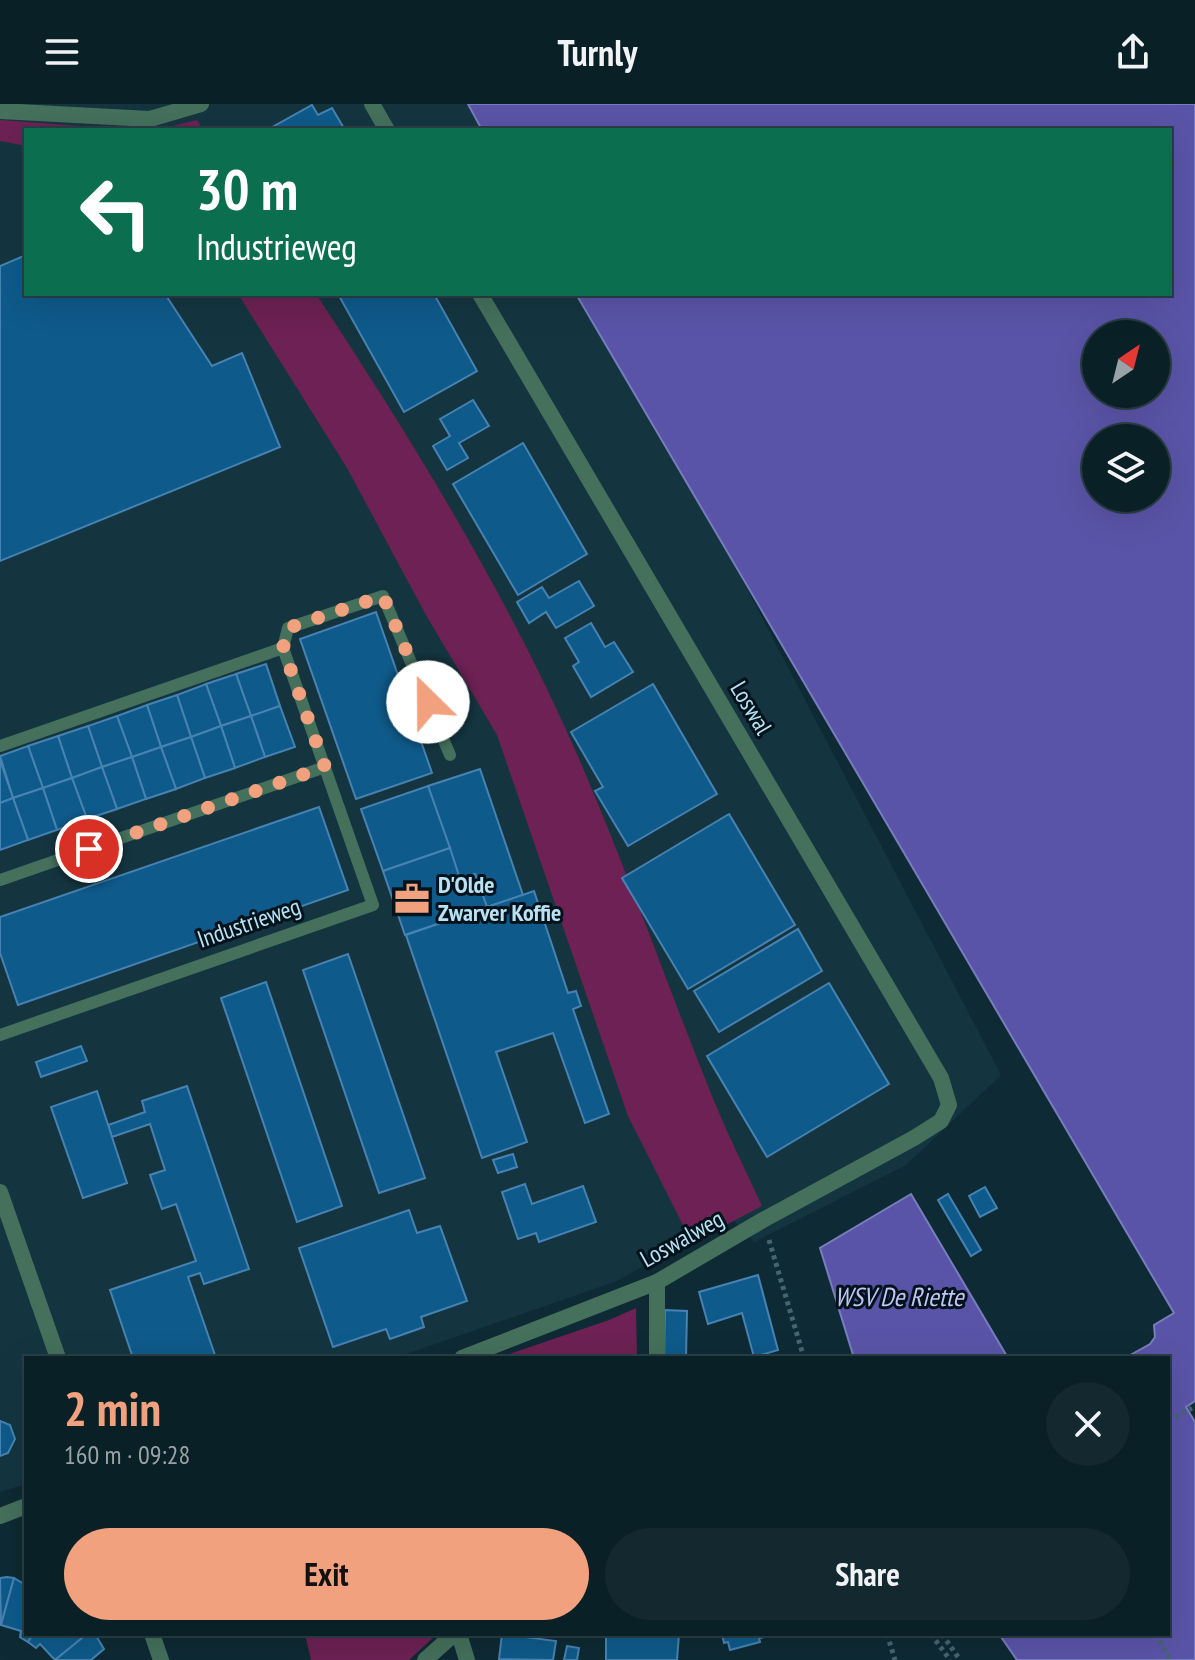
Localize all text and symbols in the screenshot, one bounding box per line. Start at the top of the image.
text: Turnly [558,29,637,76]
icon: menu [40,30,84,74]
icon: share [1111,30,1155,74]
text: 30 m [196,153,298,225]
icon: left [64,160,168,264]
text: Industrieweg [196,223,357,270]
north arrow [1082,320,1170,408]
map controls [1082,320,1170,512]
button: layers [1082,424,1170,512]
position arrow [386,660,470,744]
street label: Loswal [724,675,780,740]
pin [55,815,123,883]
icon: arrive [67,827,111,871]
place label: D'Olde Zwarver Koffie [438,869,561,928]
office icon: D'Olde Zwarver Koffie [393,880,431,918]
street label: Industrieweg [193,890,305,955]
street label: Loswalweg [635,1203,729,1274]
water label: WSV De Riette [834,1280,966,1313]
text: 2 min [64,1377,161,1439]
button: close [1046,1382,1130,1466]
text: 160 m · 09:28 [64,1438,190,1471]
button: Exit [64,1528,589,1620]
button: Share [605,1528,1130,1620]

